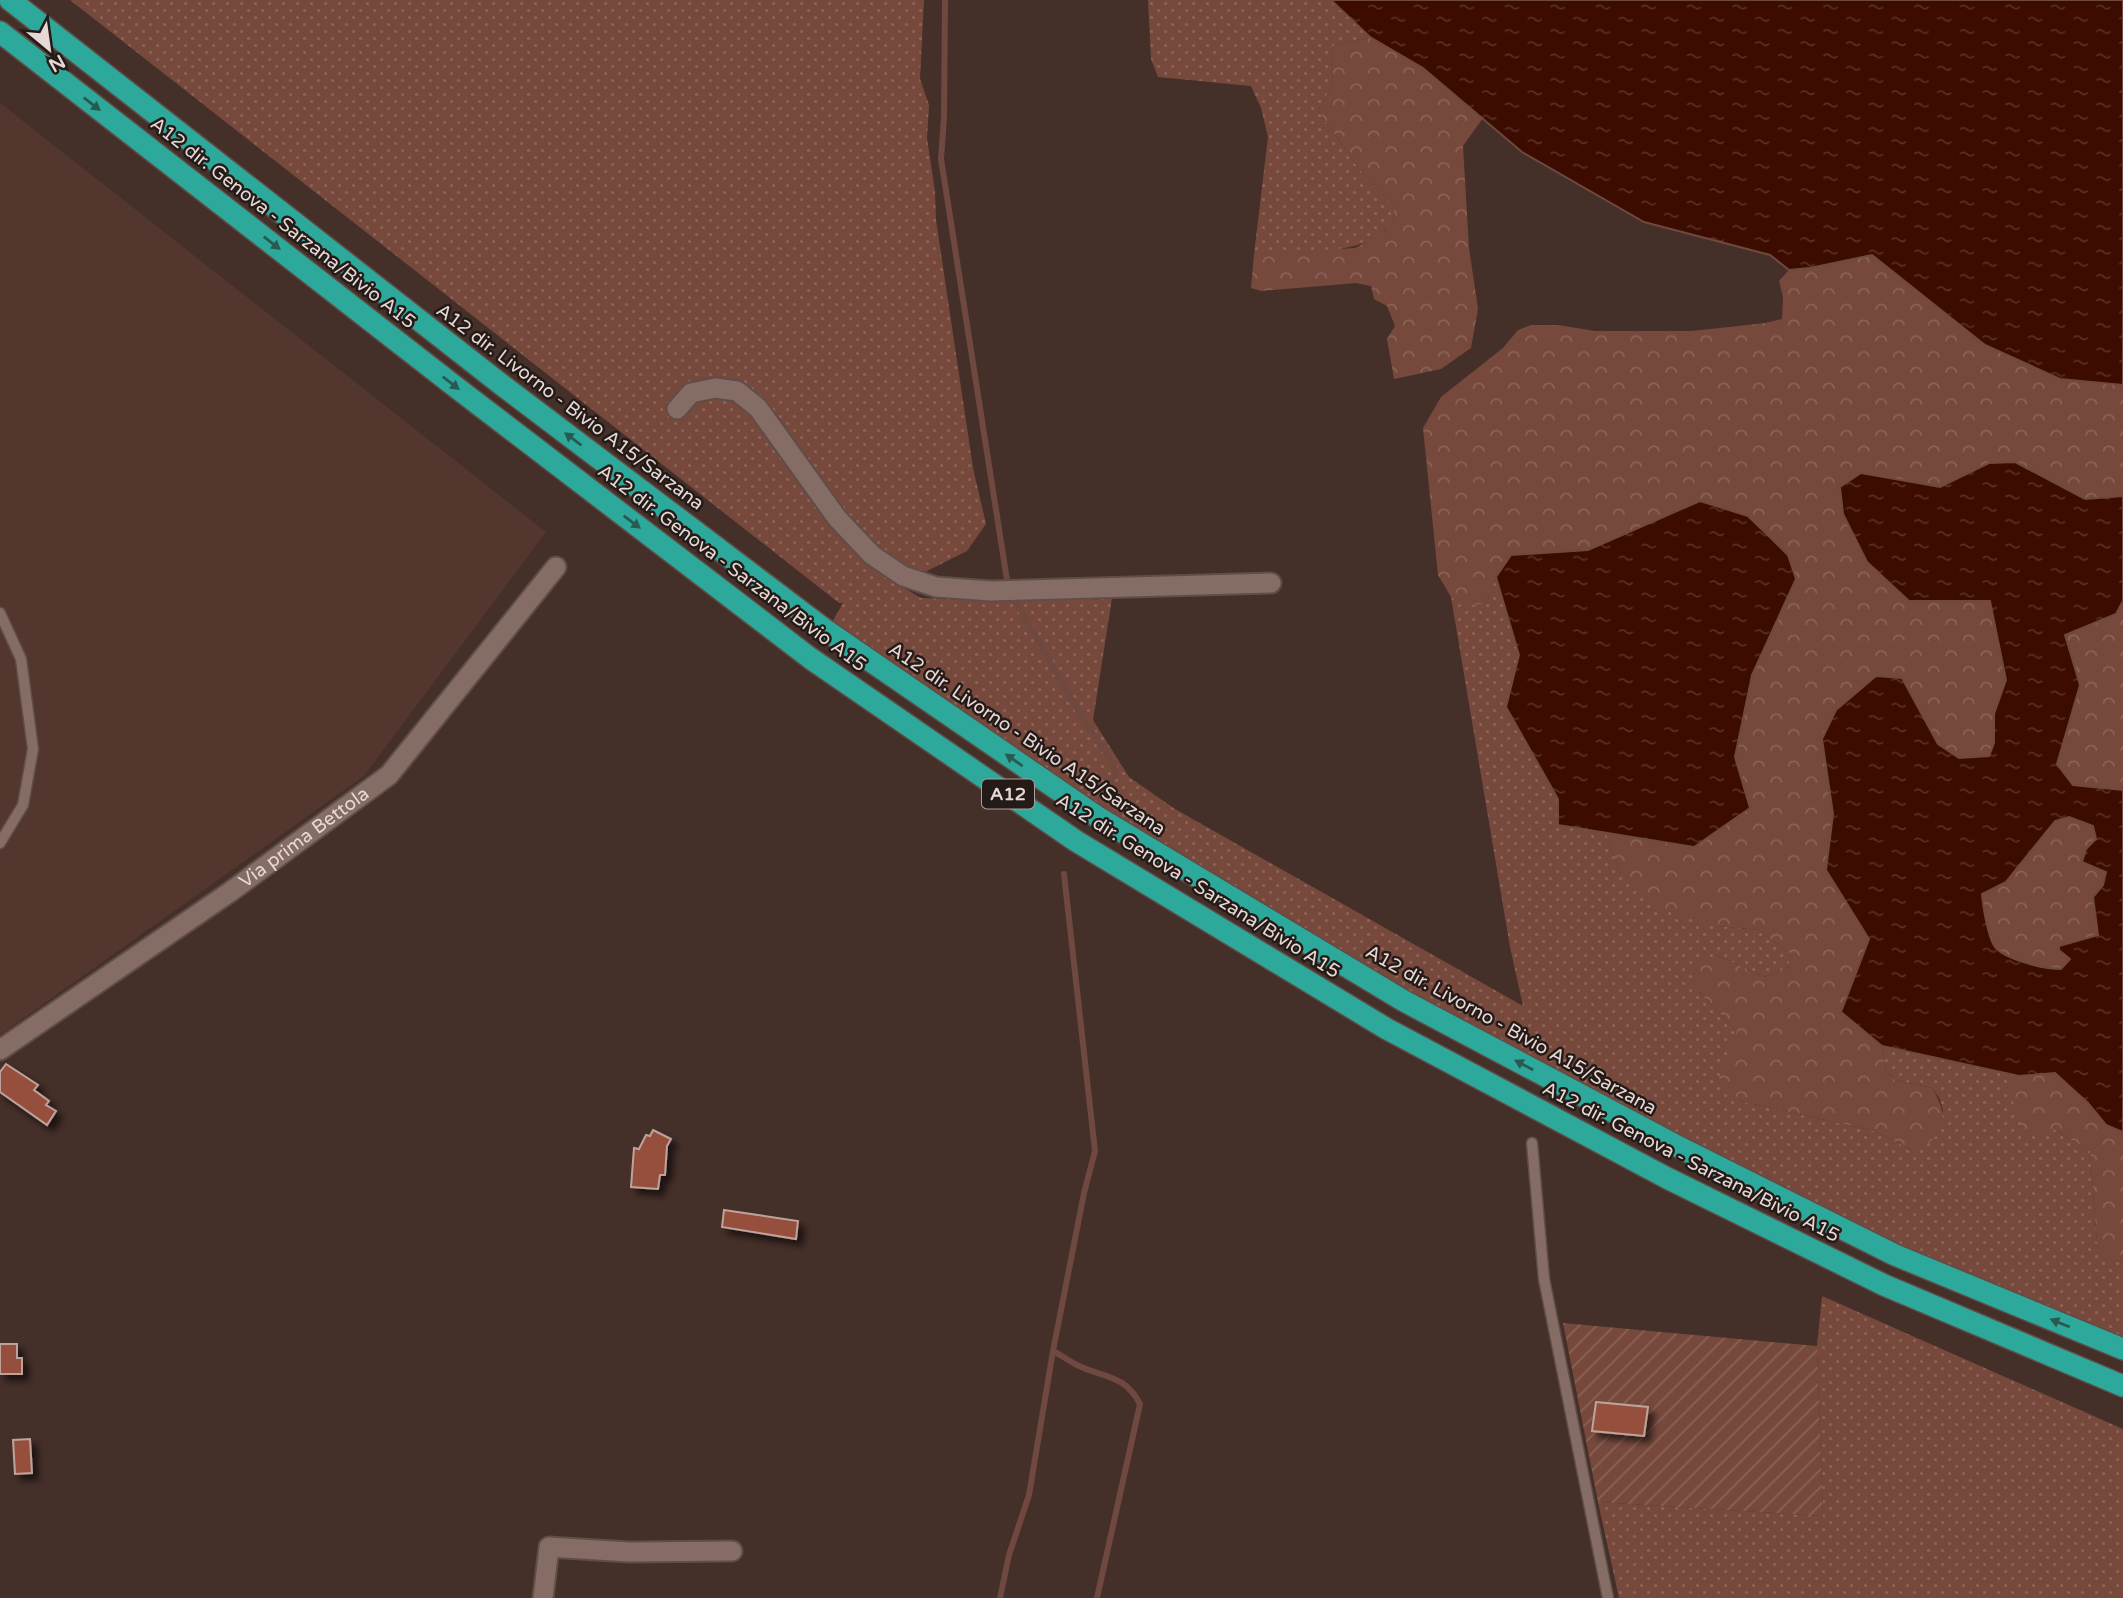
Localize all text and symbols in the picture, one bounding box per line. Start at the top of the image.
north arrow [14,14,84,84]
text: N [45,50,69,76]
one-way arrow [83,96,101,111]
street label: A12 dir. Genova - Sarzana/Bivio A15 [146,113,420,333]
one-way arrow [263,236,281,250]
street label: A12 dir. Livorno - Bivio A15/Sarzana [432,299,708,515]
one-way arrow [442,376,460,391]
one-way arrow [564,431,582,446]
street label: A12 dir. Genova - Sarzana/Bivio A15 [594,460,870,676]
one-way arrow [623,514,641,528]
street label: A12 dir. Livorno - Bivio A15/Sarzana [884,638,1170,840]
one-way arrow [1005,753,1023,767]
road number: A12 [982,780,1034,808]
street label: Via prima Bettola [235,782,373,893]
street label: A12 dir. Genova - Sarzana/Bivio A15 [1052,789,1344,983]
street label: A12 dir. Livorno - Bivio A15/Sarzana [1362,941,1660,1119]
one-way arrow [1514,1059,1534,1071]
street label: A12 dir. Genova - Sarzana/Bivio A15 [1539,1077,1843,1247]
one-way arrow [2050,1317,2070,1329]

